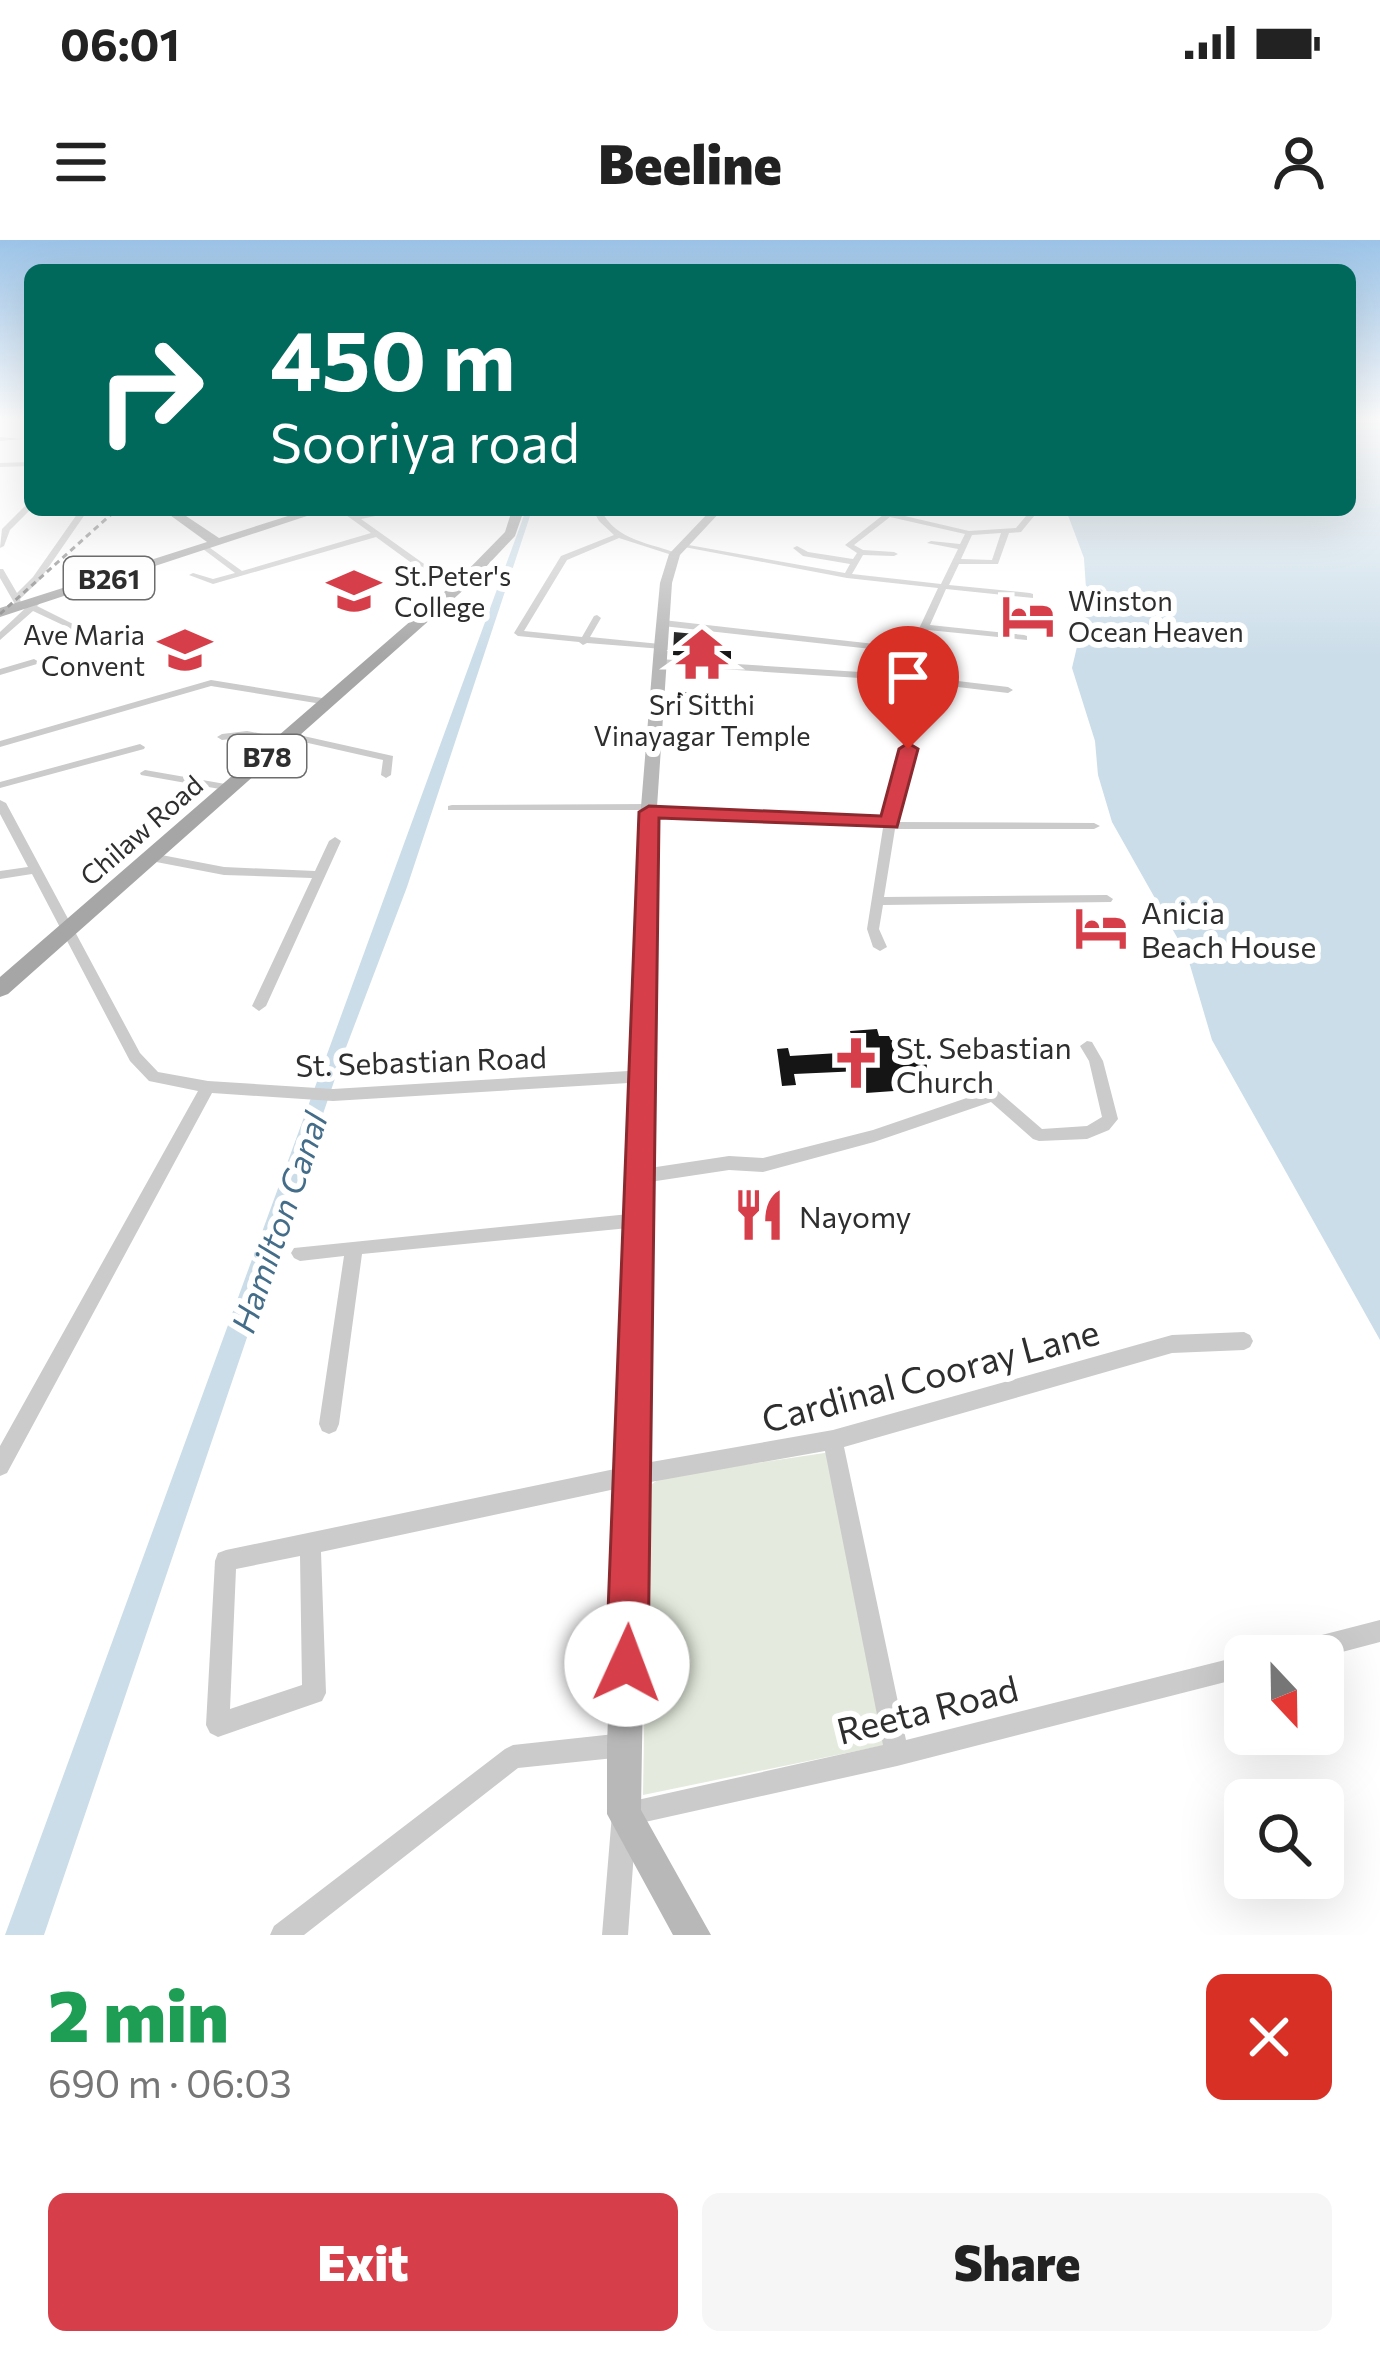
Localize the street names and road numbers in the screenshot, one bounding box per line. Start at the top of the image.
road number: B261 [64,557,154,599]
road number: B78 [228,735,306,777]
street label: Chilaw Road [73,768,209,892]
street label: St. Sebastian Road [295,1037,547,1083]
street label: Cardinal Cooray Lane [756,1308,1104,1440]
street label: Reeta Road [832,1664,1022,1752]

